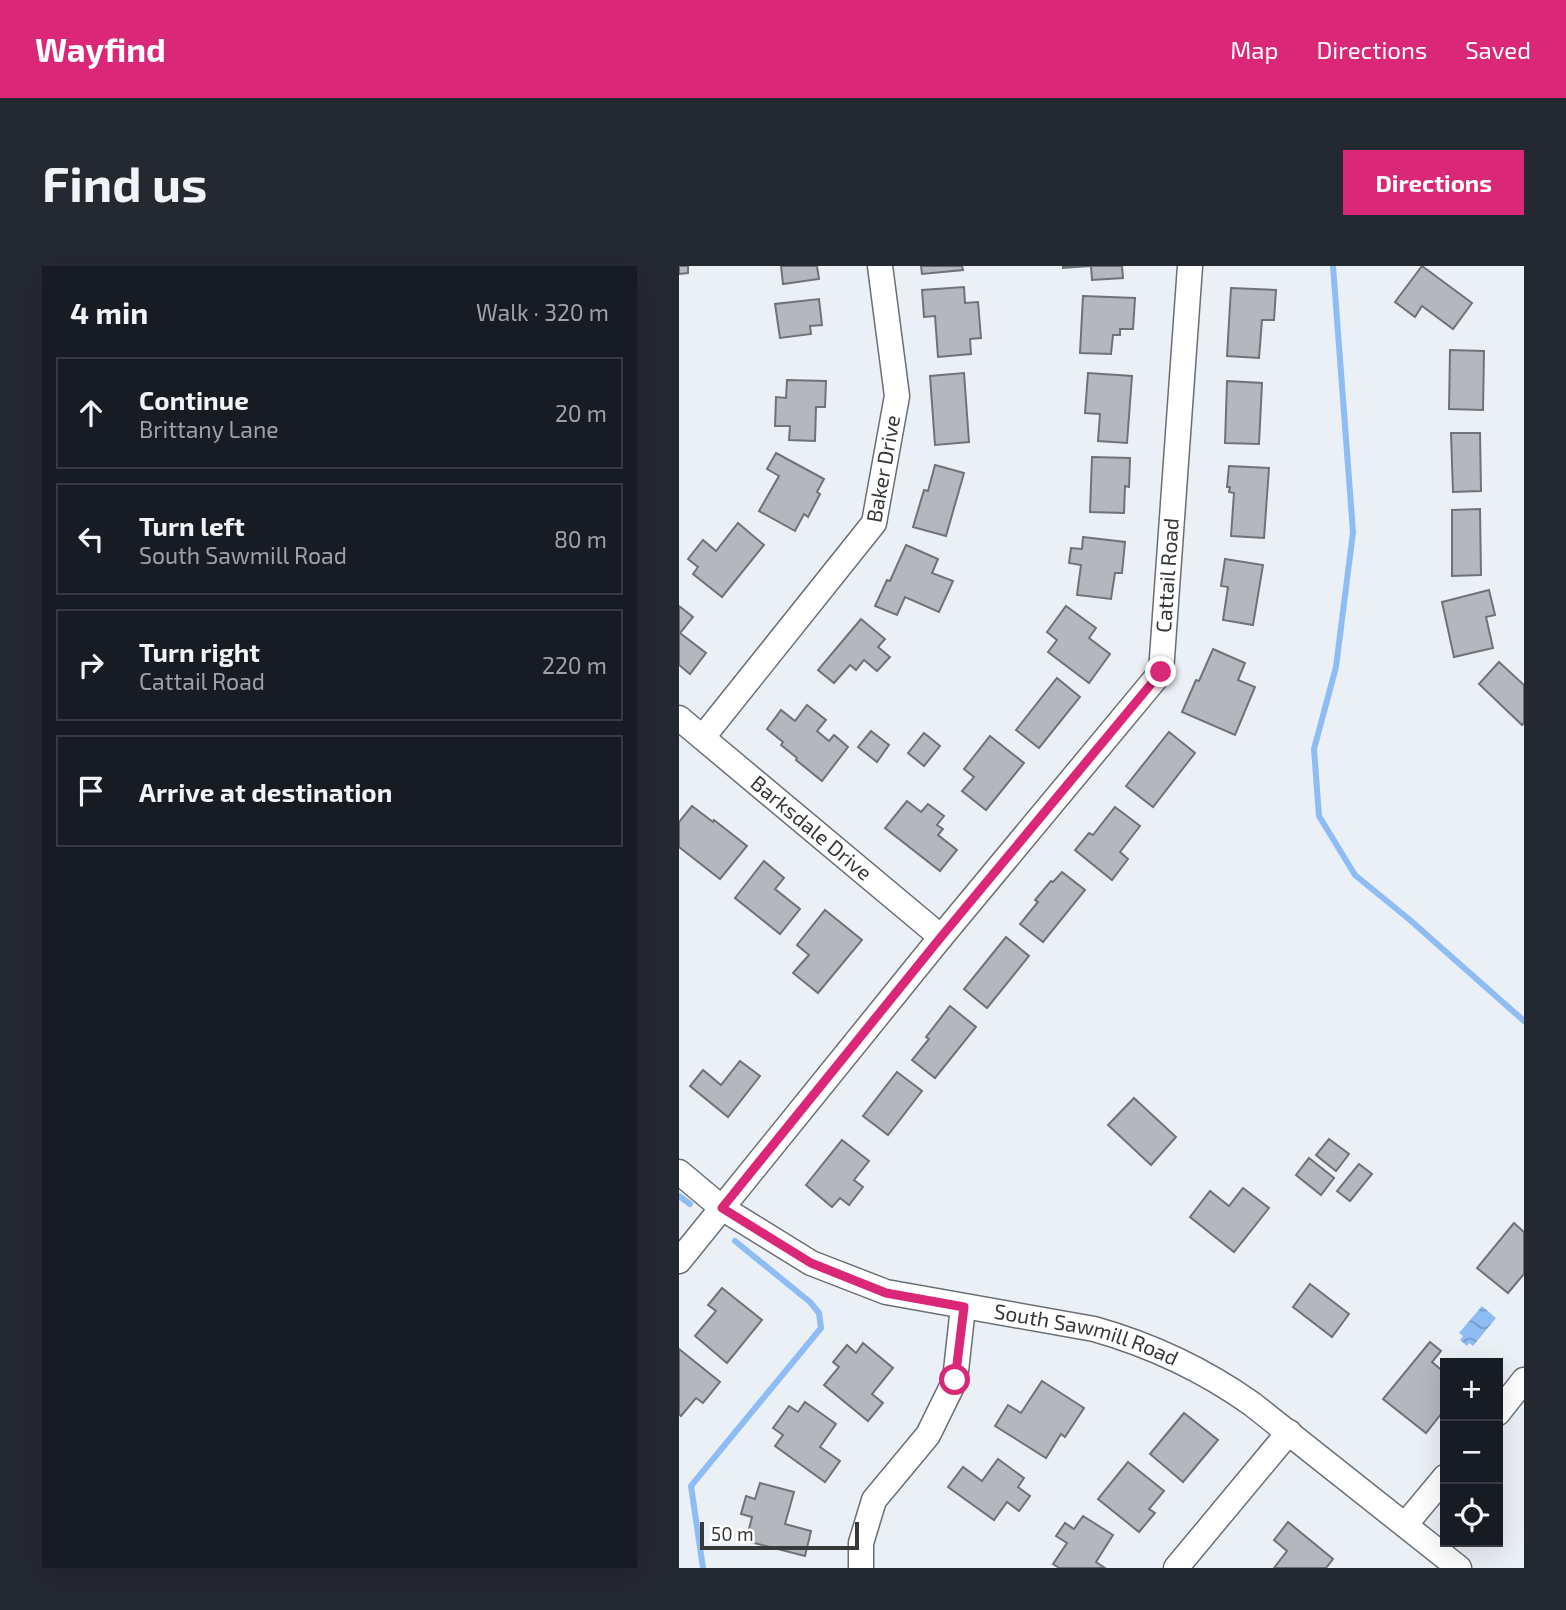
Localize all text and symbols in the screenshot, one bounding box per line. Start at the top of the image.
text: Wayfind [35,29,166,69]
text: Map [1230,35,1278,64]
text: Directions [1316,35,1427,64]
text: Saved [1465,35,1531,64]
button: Directions [1343,150,1524,215]
text: Find us [42,153,207,212]
text: 4 min [70,294,148,330]
text: Walk · 320 m [476,298,609,326]
text: Continue [139,384,249,415]
icon: ahead [72,394,110,432]
text: 20 m [555,399,607,427]
street label: Baker Drive [860,413,904,524]
text: Brittany Lane [139,415,279,443]
text: Turn left [139,510,245,541]
street label: Cattail Road [1150,517,1183,634]
icon: left [72,520,110,558]
text: 80 m [554,525,607,553]
text: South Sawmill Road [139,541,347,569]
text: Turn right [139,636,260,667]
icon: right [72,646,110,684]
text: 220 m [542,651,607,679]
route end [1145,656,1176,687]
text: Cattail Road [139,667,265,695]
street label: Barksdale Drive [746,769,878,885]
icon: arrive [72,772,110,810]
text: Arrive at destination [139,776,392,807]
street label: South Sawmill Road [992,1297,1183,1370]
map controls [1440,1358,1503,1547]
button: + [1440,1358,1503,1421]
route start [939,1364,970,1395]
button: − [1440,1421,1503,1484]
button: locate [1440,1484,1503,1547]
scale bar [700,1519,859,1551]
text: 50 m [711,1522,754,1545]

